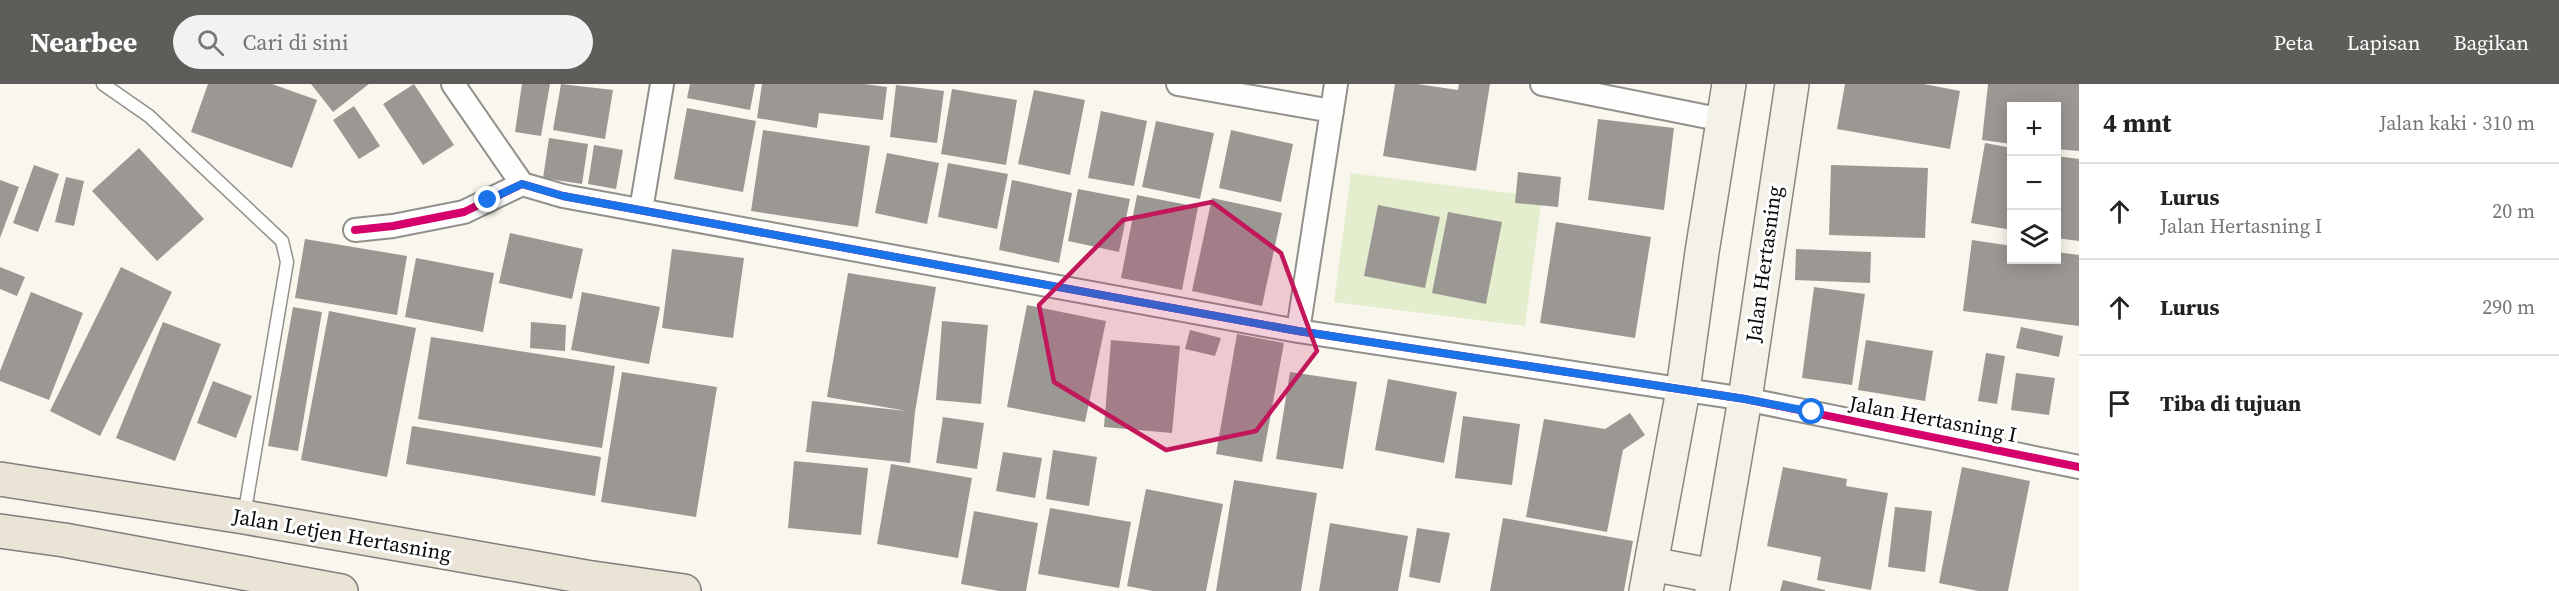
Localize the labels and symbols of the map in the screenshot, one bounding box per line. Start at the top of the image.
street label: Jalan Hertasning [1738,184,1789,345]
route end [474,186,500,212]
street label: Jalan Hertasning I [1846,388,2019,449]
route start [1798,398,1824,424]
street label: Jalan Letjen Hertasning [229,501,454,568]

